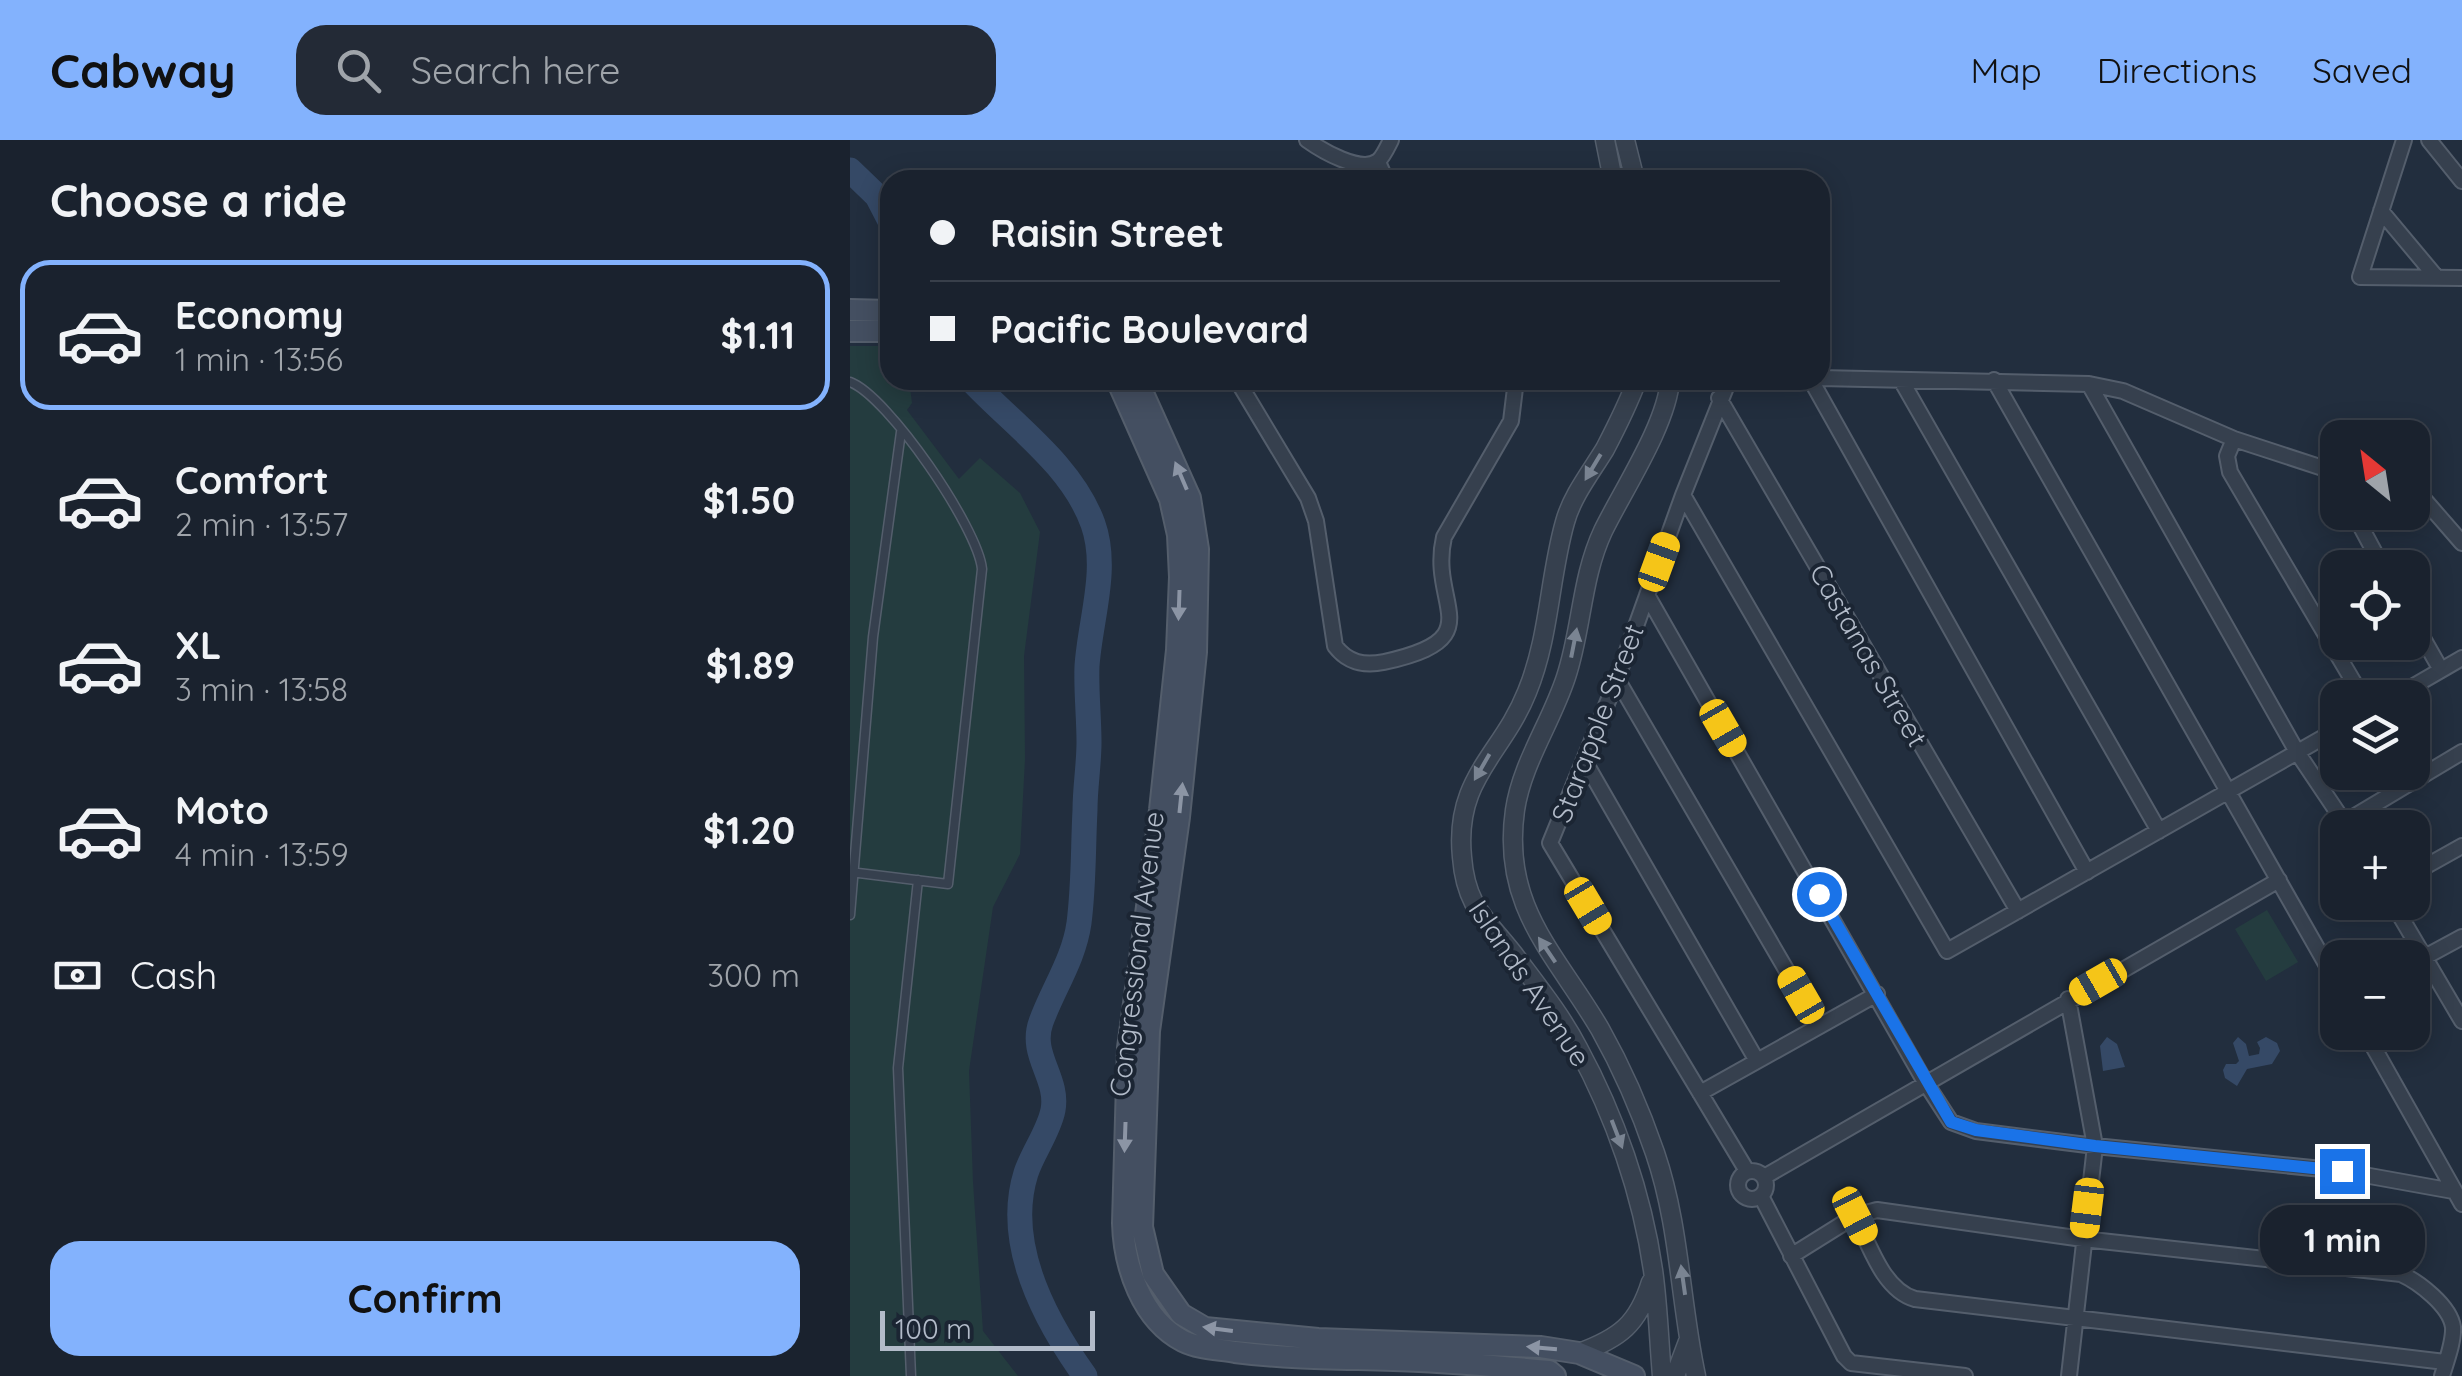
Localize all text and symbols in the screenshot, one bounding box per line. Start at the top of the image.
search box [296,25,996,115]
text: Cabway [50,40,236,100]
icon: search [331,43,386,98]
text: Search here [411,46,621,94]
text: Map [1970,48,2042,92]
text: Directions [2097,48,2257,92]
text: Saved [2312,48,2412,92]
text: Choose a ride [50,172,347,228]
text: Raisin Street [990,209,1224,257]
icon: car [55,290,145,380]
text: Economy [175,291,344,339]
text: Pacific Boulevard [990,305,1309,353]
text: $1.11 [720,311,795,359]
text: 1 min · 13:56 [175,339,343,379]
north arrow [2320,420,2430,530]
map controls [2320,420,2430,1050]
one-way arrow [1585,453,1602,481]
icon: car [55,455,145,545]
text: Comfort [175,456,329,504]
one-way arrow [1173,461,1189,491]
text: $1.50 [703,476,795,524]
text: 2 min · 13:57 [175,504,348,544]
car [1635,529,1683,595]
button: locate [2320,550,2430,660]
street label: Castanas Street [1803,557,1935,753]
one-way arrow [1171,590,1187,622]
street label: Starapple Street [1543,619,1651,827]
icon: car [55,620,145,710]
text: XL [175,621,221,669]
one-way arrow [1566,627,1582,658]
text: $1.89 [706,641,795,689]
text: 3 min · 13:58 [175,669,348,709]
button: layers [2320,680,2430,790]
car [1695,695,1751,761]
one-way arrow [1474,753,1491,781]
one-way arrow [1173,781,1189,813]
icon: car [55,785,145,875]
text: Moto [175,786,269,834]
text: $1.20 [703,806,795,854]
street label: Congressional Avenue [1101,809,1171,1099]
button: + [2320,810,2430,920]
text: 4 min · 13:59 [175,834,349,874]
route start [1797,872,1842,917]
car [1560,873,1616,939]
street label: Islands Avenue [1461,893,1599,1073]
one-way arrow [1538,936,1557,963]
button: − [2320,940,2430,1050]
icon: cash [50,948,105,1003]
text: Cash [130,951,217,999]
car [2065,954,2131,1010]
text: 300 m [707,955,800,995]
car [1773,962,1829,1028]
one-way arrow [1609,1119,1625,1149]
one-way arrow [1117,1121,1133,1153]
route end [2320,1149,2365,1194]
car [2068,1176,2106,1240]
car [1828,1182,1882,1250]
callout: 1 min [2260,1206,2424,1276]
text: 1 min [2304,1220,2381,1260]
button: Confirm [50,1241,800,1356]
one-way arrow [1674,1263,1690,1295]
scale bar [880,1306,1095,1350]
text: 100 m [895,1311,972,1346]
one-way arrow [1201,1320,1233,1336]
one-way arrow [1525,1339,1557,1355]

